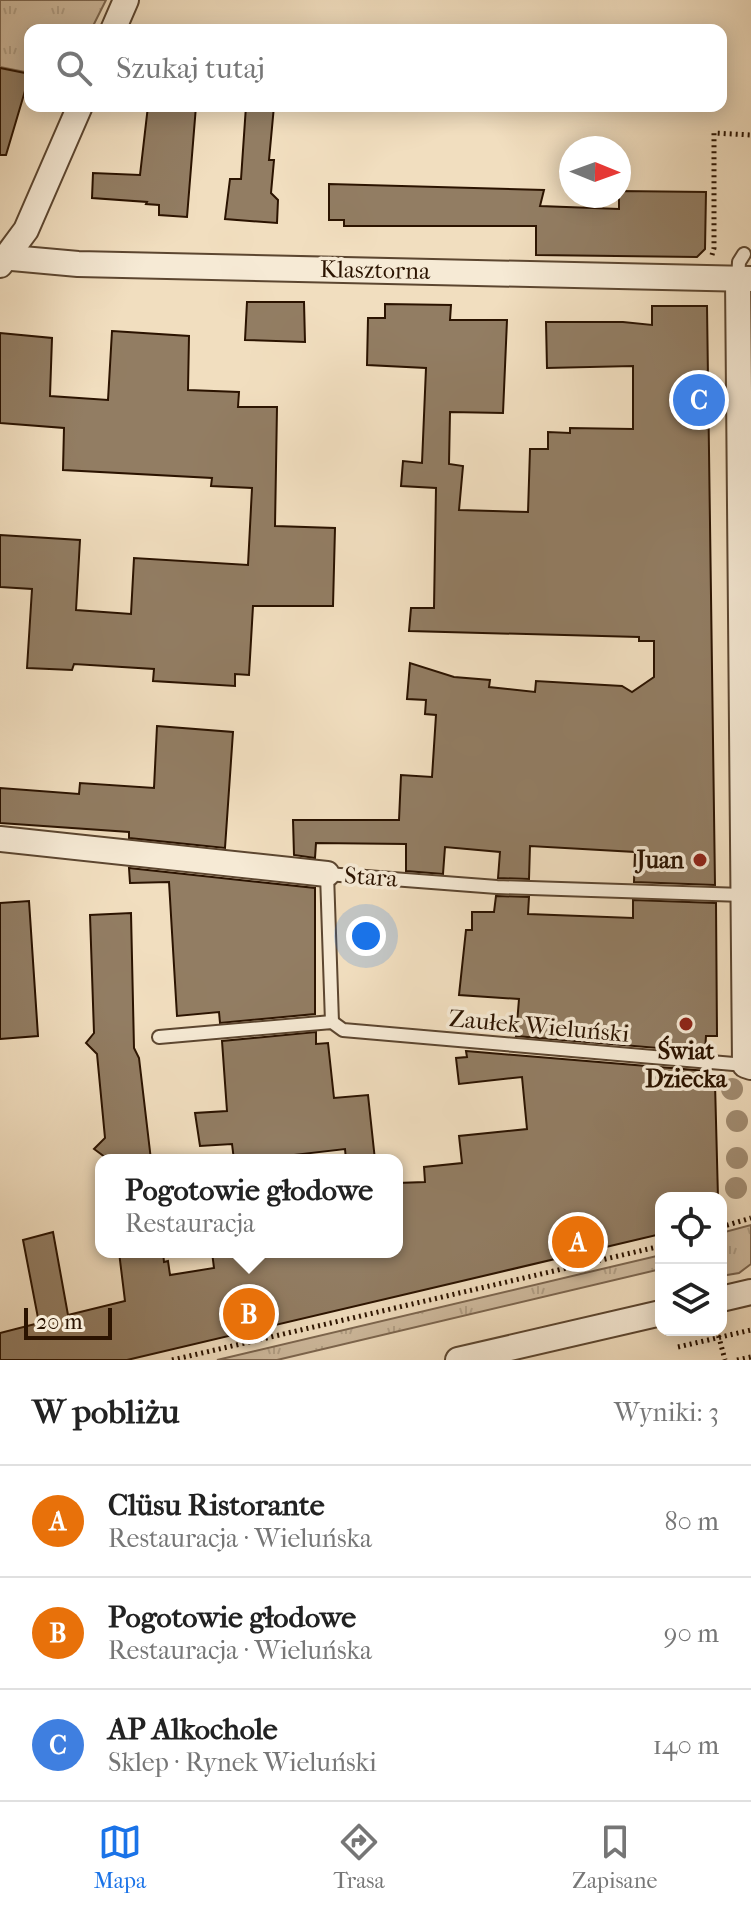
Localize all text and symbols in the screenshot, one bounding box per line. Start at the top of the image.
search box [24,24,727,112]
icon: search [52,46,96,90]
text: Szukaj tutaj [116,51,265,86]
north arrow [559,136,631,208]
street label: Klasztorna [320,255,431,285]
pin: C [673,370,725,430]
place label: Juan [635,846,685,874]
marker: Juan [691,851,709,869]
street label: Stara [343,861,399,893]
your location [346,916,386,956]
street label: Zaułek Wieluński [448,1004,630,1048]
marker: Świat Dziecka [677,1015,695,1033]
place label: Świat Dziecka [645,1035,728,1093]
popup [95,1154,403,1258]
text: Pogotowie głodowe [125,1173,373,1208]
map controls [655,1192,727,1336]
button: locate [655,1192,727,1264]
text: Restauracja [125,1208,255,1239]
pin: A [552,1212,604,1272]
button: layers [655,1264,727,1336]
pin: B [223,1284,275,1344]
scale bar [24,1304,112,1340]
text: 20 m [36,1309,82,1335]
text: W pobliżu [32,1392,179,1432]
text: Wyniki: 3 [614,1397,719,1428]
text: Clüsu Ristorante [108,1488,325,1523]
text: A [50,1506,66,1537]
text: 80 m [664,1506,719,1537]
text: Restauracja · Wieluńska [108,1523,372,1554]
text: Pogotowie głodowe [108,1600,356,1635]
text: B [50,1618,66,1649]
text: 90 m [664,1618,719,1649]
text: Restauracja · Wieluńska [108,1635,372,1666]
text: AP Alkochole [108,1712,278,1747]
text: C [49,1730,67,1761]
text: 140 m [653,1730,719,1761]
text: Sklep · Rynek Wieluński [108,1747,377,1778]
tab: Mapa [94,1820,146,1894]
tab: Trasa [334,1820,385,1894]
tab: Zapisane [572,1820,657,1894]

